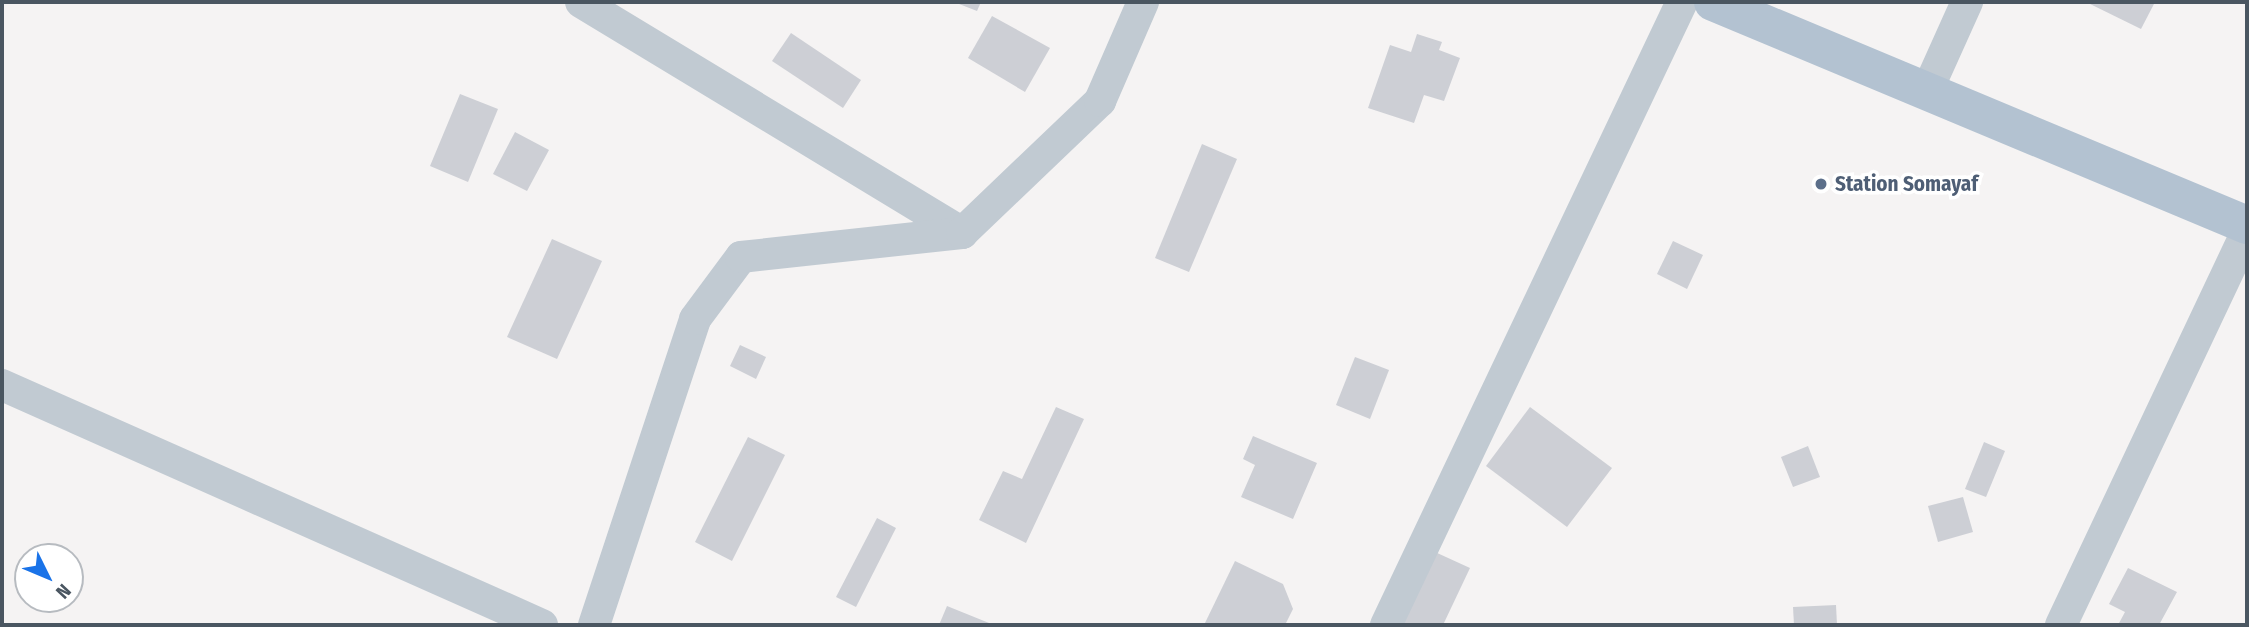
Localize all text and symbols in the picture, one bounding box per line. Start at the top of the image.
place label: Station Somayaf [1835,171,1978,197]
marker: Station Somayaf [1813,176,1829,192]
north arrow [14,543,84,613]
text: N [51,579,76,603]

